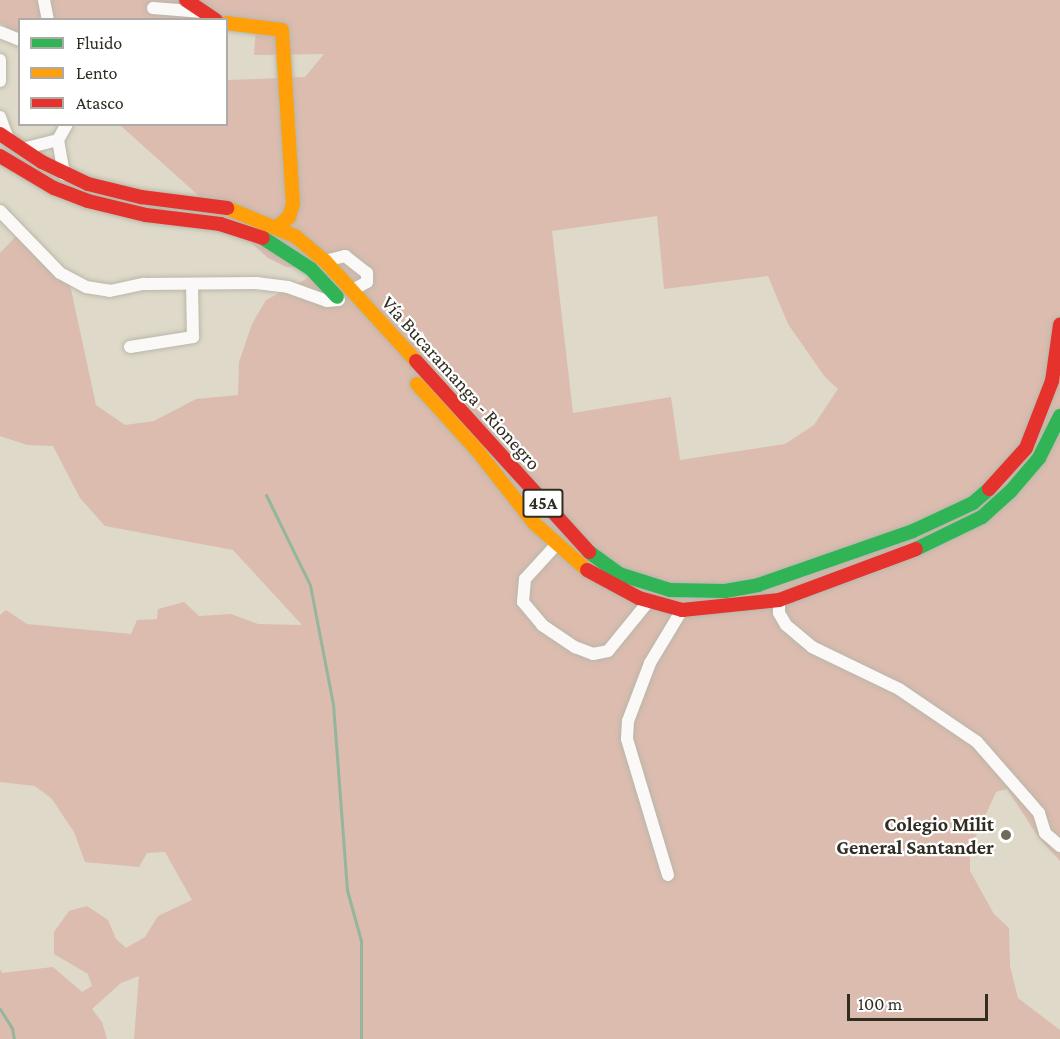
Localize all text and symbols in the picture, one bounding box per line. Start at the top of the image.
legend [18,18,228,126]
text: Fluido [76,33,122,53]
text: Lento [76,63,117,83]
text: Atasco [76,93,124,113]
street label: Vía Bucaramanga - Rionegro [376,291,546,475]
road number: 45A [522,488,564,518]
place label: Colegio Milit General Santander [836,812,994,859]
marker: Colegio Milit General Santander [999,828,1013,842]
scale bar [850,982,991,1020]
text: 100 m [858,994,902,1014]

